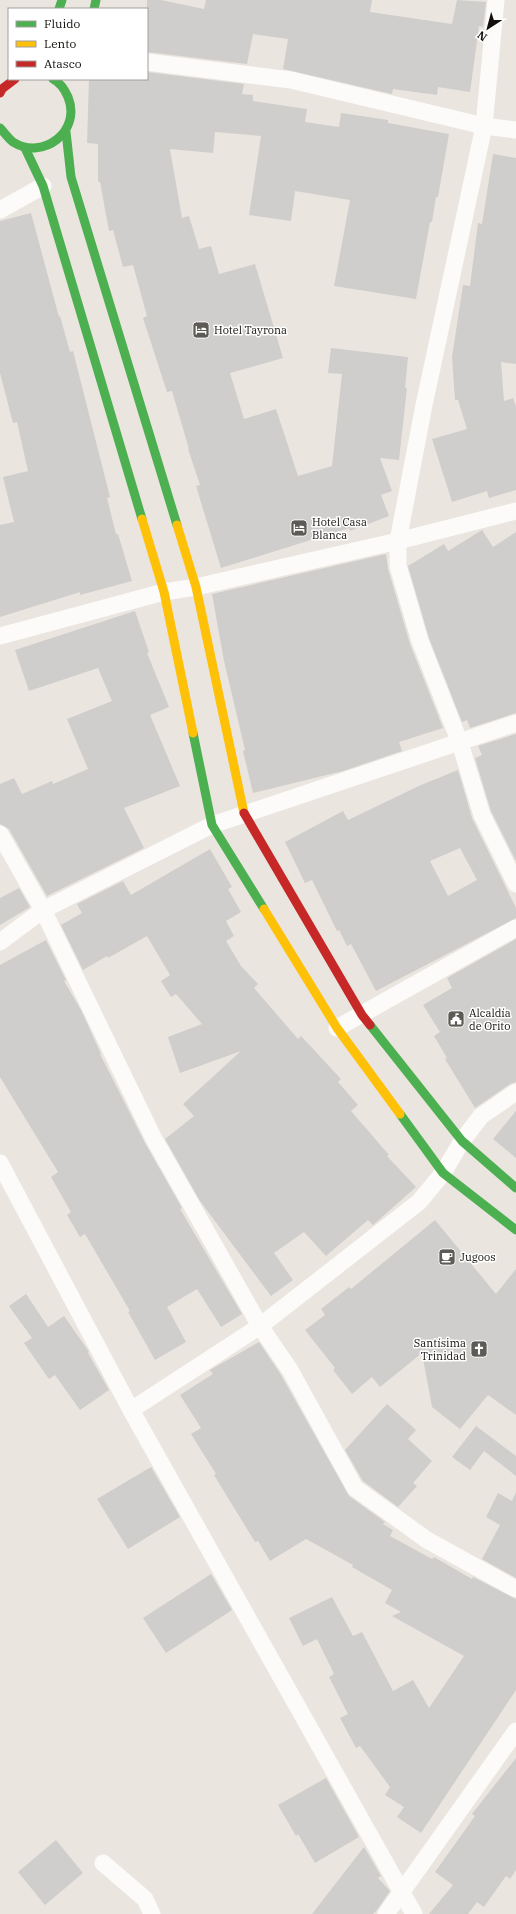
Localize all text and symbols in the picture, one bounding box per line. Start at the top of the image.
legend [8,8,148,80]
north arrow [468,8,508,48]
text: Fluido [44,16,81,31]
text: N [474,28,490,44]
text: Lento [44,36,76,51]
text: Atasco [44,56,82,71]
hotel icon: Hotel Tayrona [191,320,211,340]
place label: Hotel Tayrona [214,323,287,337]
place label: Hotel Casa Blanca [312,515,367,542]
hotel icon: Hotel Casa Blanca [289,518,309,538]
place label: Alcaldía de Orito [469,1006,511,1033]
public building icon: Alcaldía de Orito [446,1009,466,1029]
cafe icon: Jugoos [437,1247,457,1267]
place label: Jugoos [460,1250,496,1264]
place label: Santísima Trinidad [414,1336,466,1363]
church icon: Santísima Trinidad [469,1339,489,1359]

